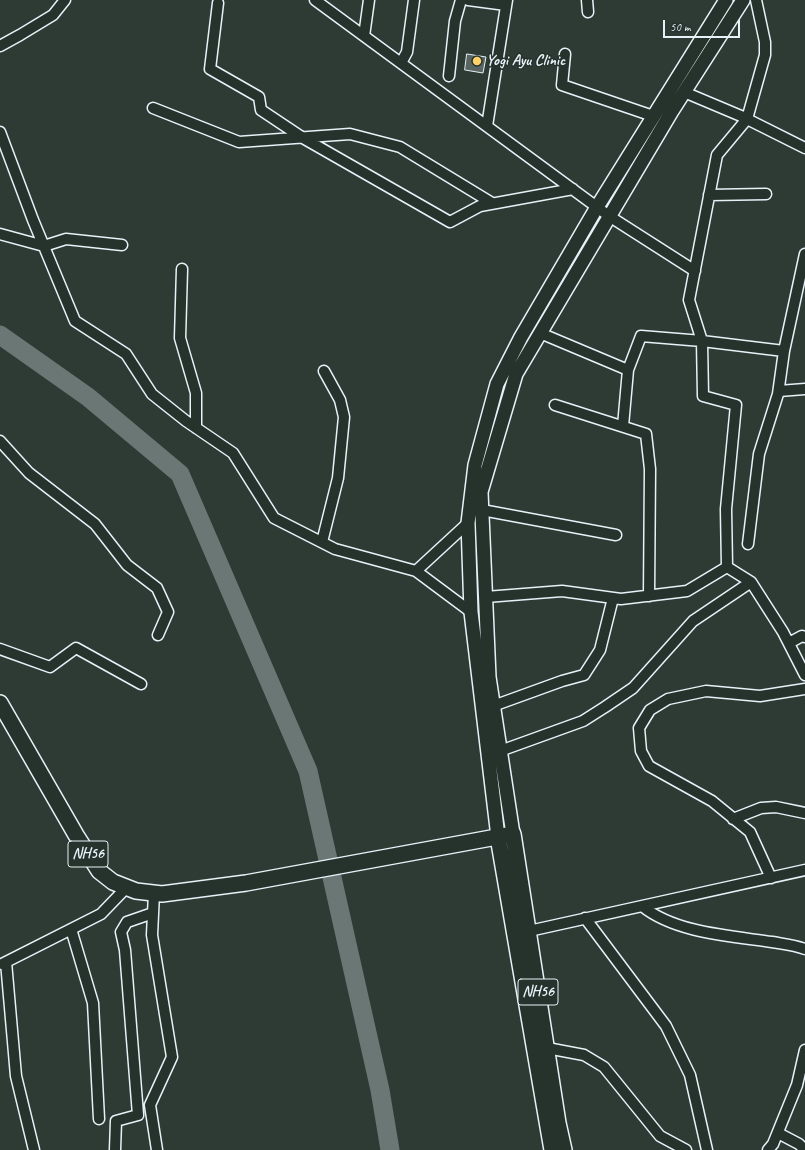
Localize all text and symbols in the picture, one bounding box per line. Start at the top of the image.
scale bar [665,12,742,38]
text: 50 m [670,19,690,35]
place label: Yogi Ayu Clinic [486,51,565,71]
marker: Yogi Ayu Clinic [471,55,483,67]
road number: NH56 [68,841,108,867]
road number: NH56 [518,979,558,1005]

